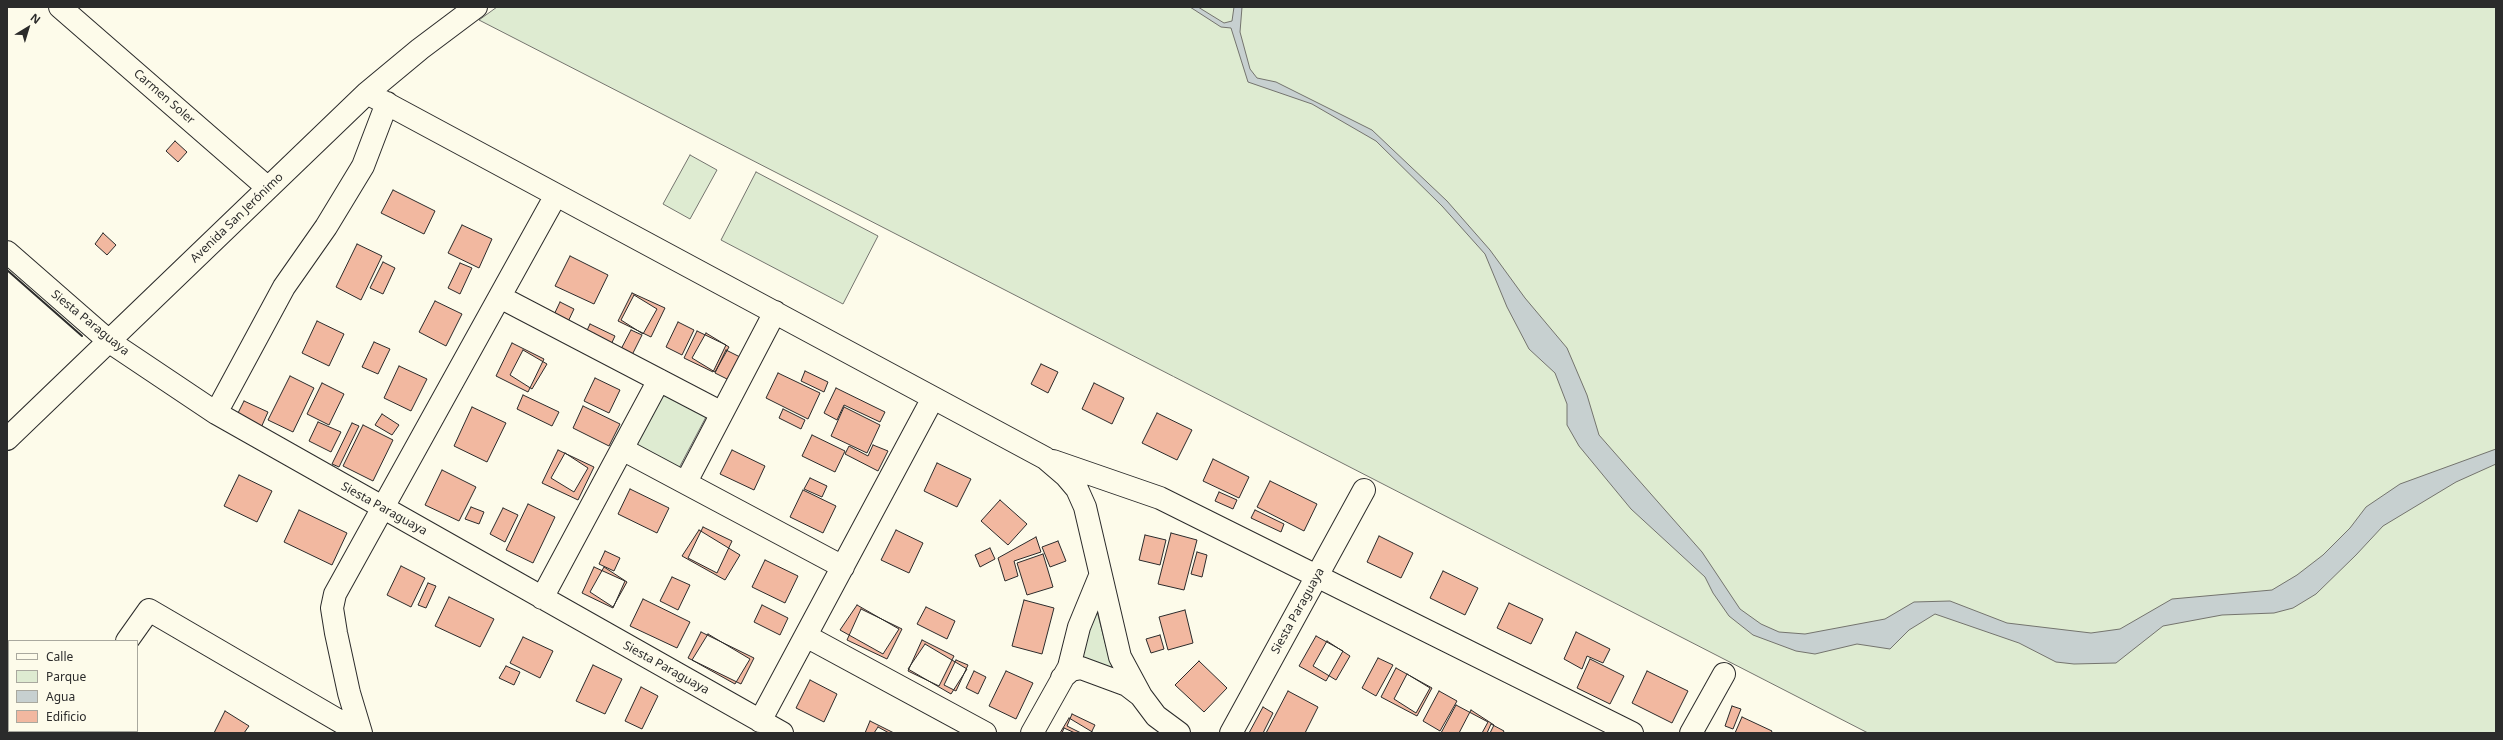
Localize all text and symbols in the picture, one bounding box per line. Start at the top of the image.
north arrow [8,8,48,48]
text: N [28,9,44,27]
street label: Carmen Soler [130,66,198,128]
street label: Avenida San Jerónimo [188,170,286,266]
street label: Siesta Paraguaya [48,287,132,359]
street label: Siesta Paraguaya [338,479,430,539]
street label: Siesta Paraguaya [1268,565,1328,657]
street label: Siesta Paraguaya [620,638,712,698]
legend [8,640,138,732]
text: Calle [46,648,73,665]
text: Parque [46,668,86,685]
text: Agua [46,688,75,705]
text: Edificio [46,708,87,725]

